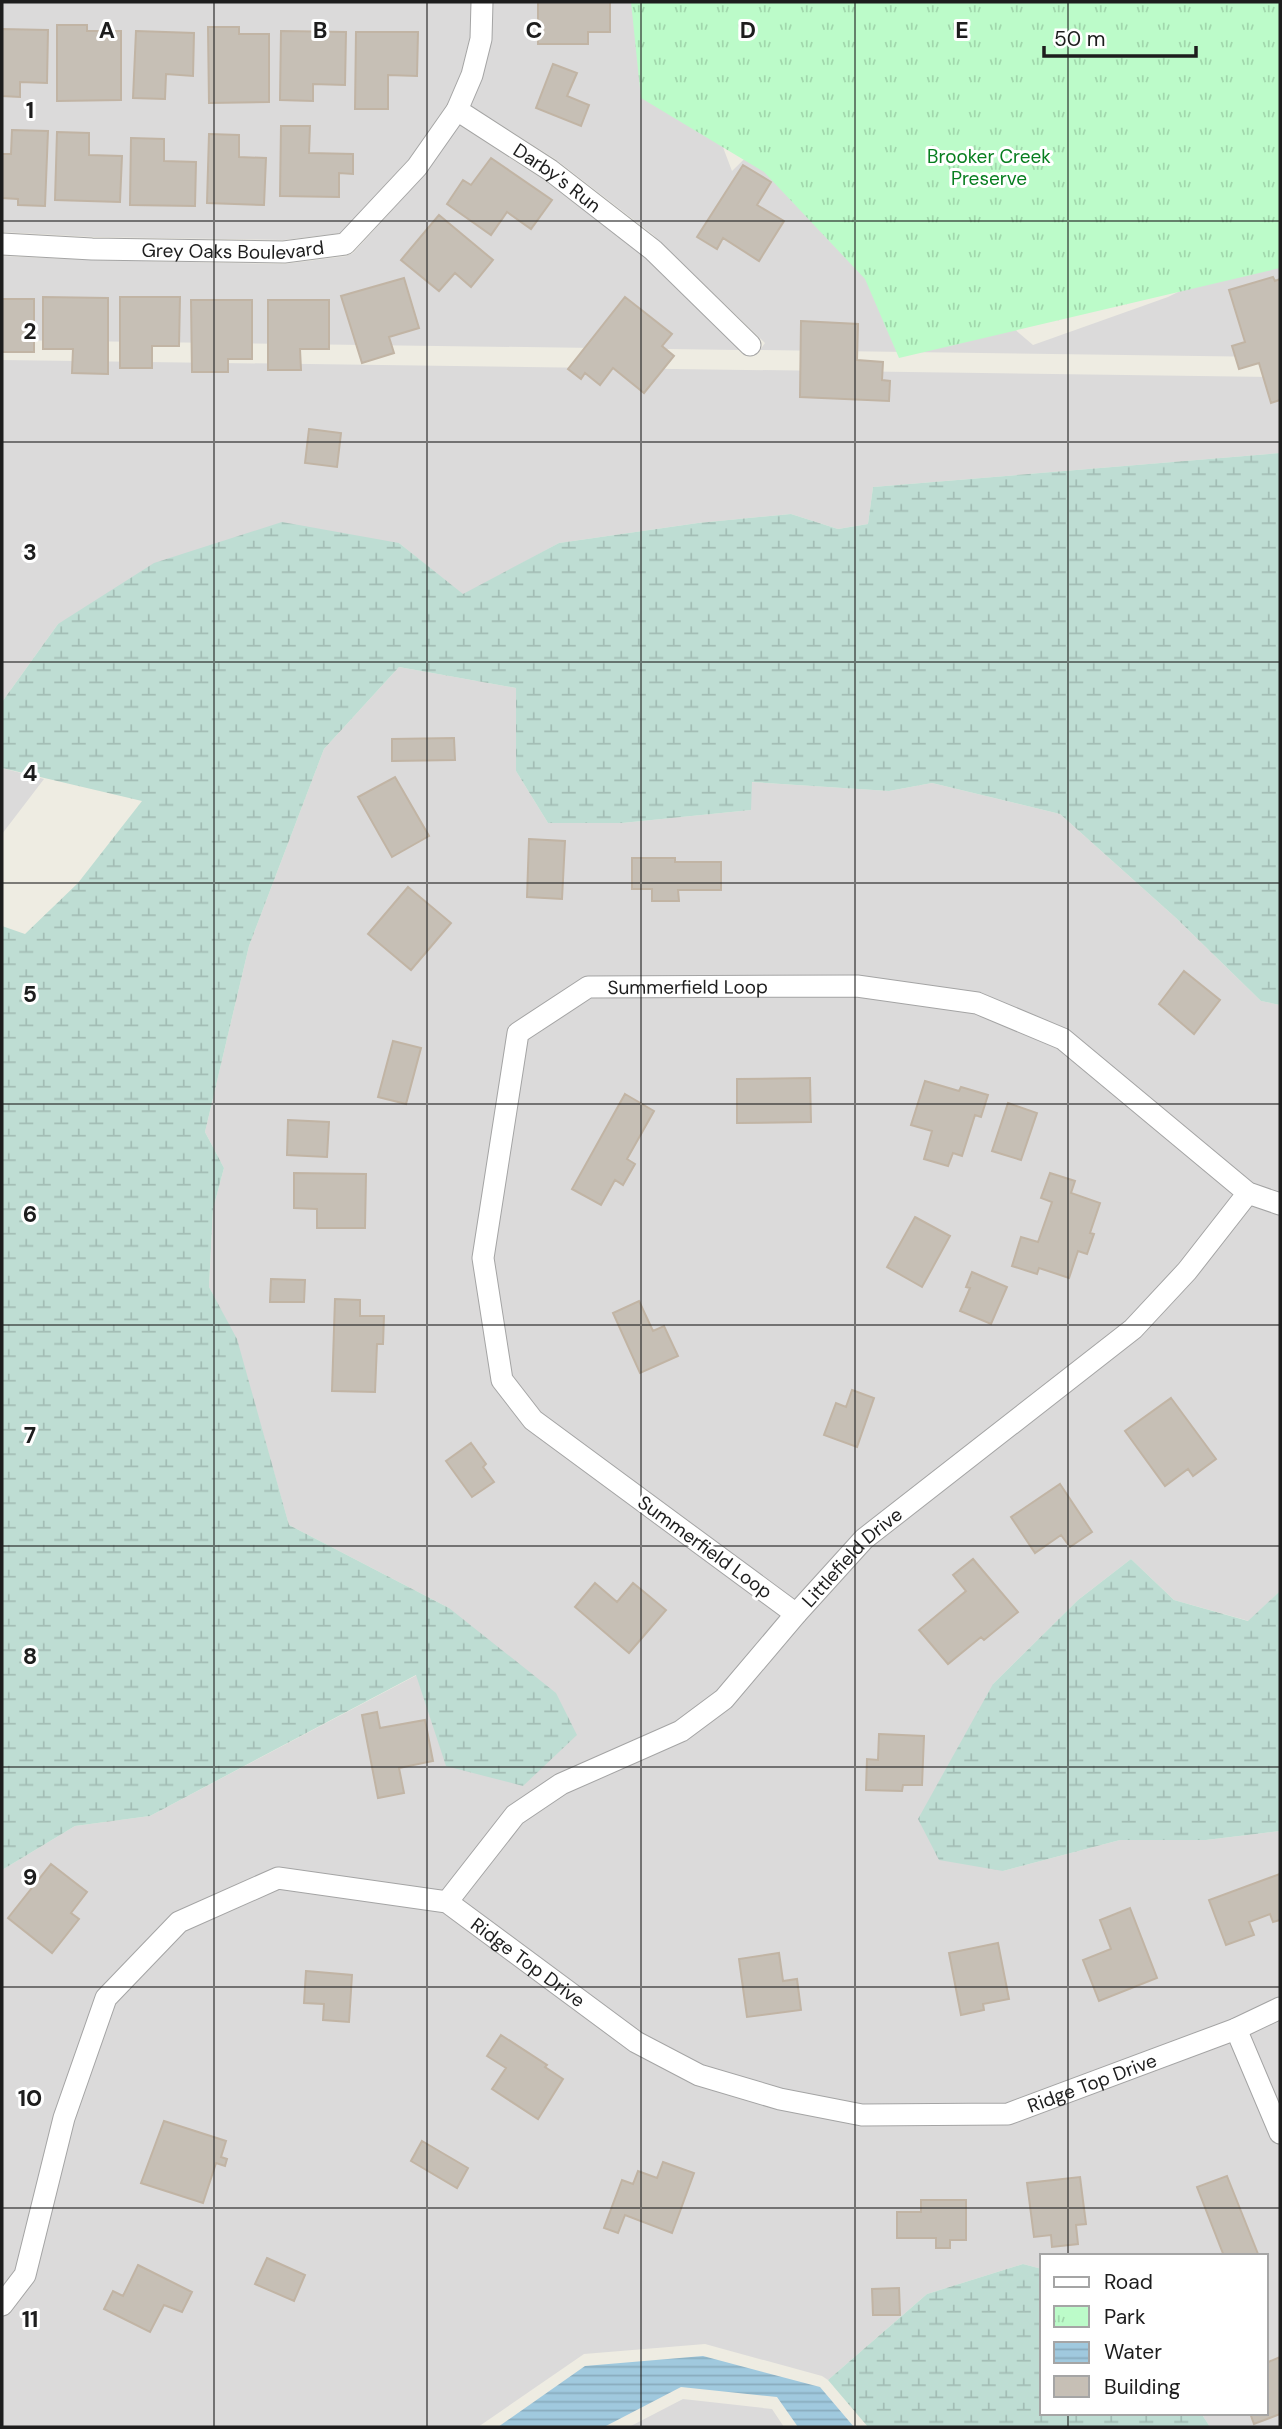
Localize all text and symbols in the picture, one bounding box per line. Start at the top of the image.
scale bar [1044,14,1196,58]
text: A [99,15,115,45]
text: B [313,15,327,45]
text: C [526,15,542,45]
text: D [740,15,756,45]
text: E [955,15,969,45]
text: 50 m [1054,25,1105,53]
text: 1 [26,95,34,125]
street label: Darby's Run [509,137,606,218]
park label: Brooker Creek Preserve [927,144,1051,191]
street label: Grey Oaks Boulevard [141,234,325,265]
text: 2 [23,316,37,346]
text: 3 [23,537,37,567]
text: 4 [23,758,38,788]
street label: Summerfield Loop [607,974,768,999]
text: 5 [23,979,37,1009]
text: 6 [23,1199,37,1229]
text: 7 [24,1420,36,1450]
street label: Summerfield Loop [633,1490,777,1604]
street label: Littlefield Drive [796,1502,907,1612]
text: 8 [23,1641,37,1671]
text: 9 [23,1862,37,1892]
street label: Ridge Top Drive [466,1911,590,2013]
street label: Ridge Top Drive [1024,2047,1160,2118]
text: 10 [18,2083,42,2113]
legend [1040,2254,1268,2415]
text: Road [1104,2268,1153,2296]
text: Park [1104,2303,1146,2331]
text: 11 [22,2304,38,2334]
text: Water [1104,2338,1162,2366]
text: Building [1104,2373,1181,2401]

